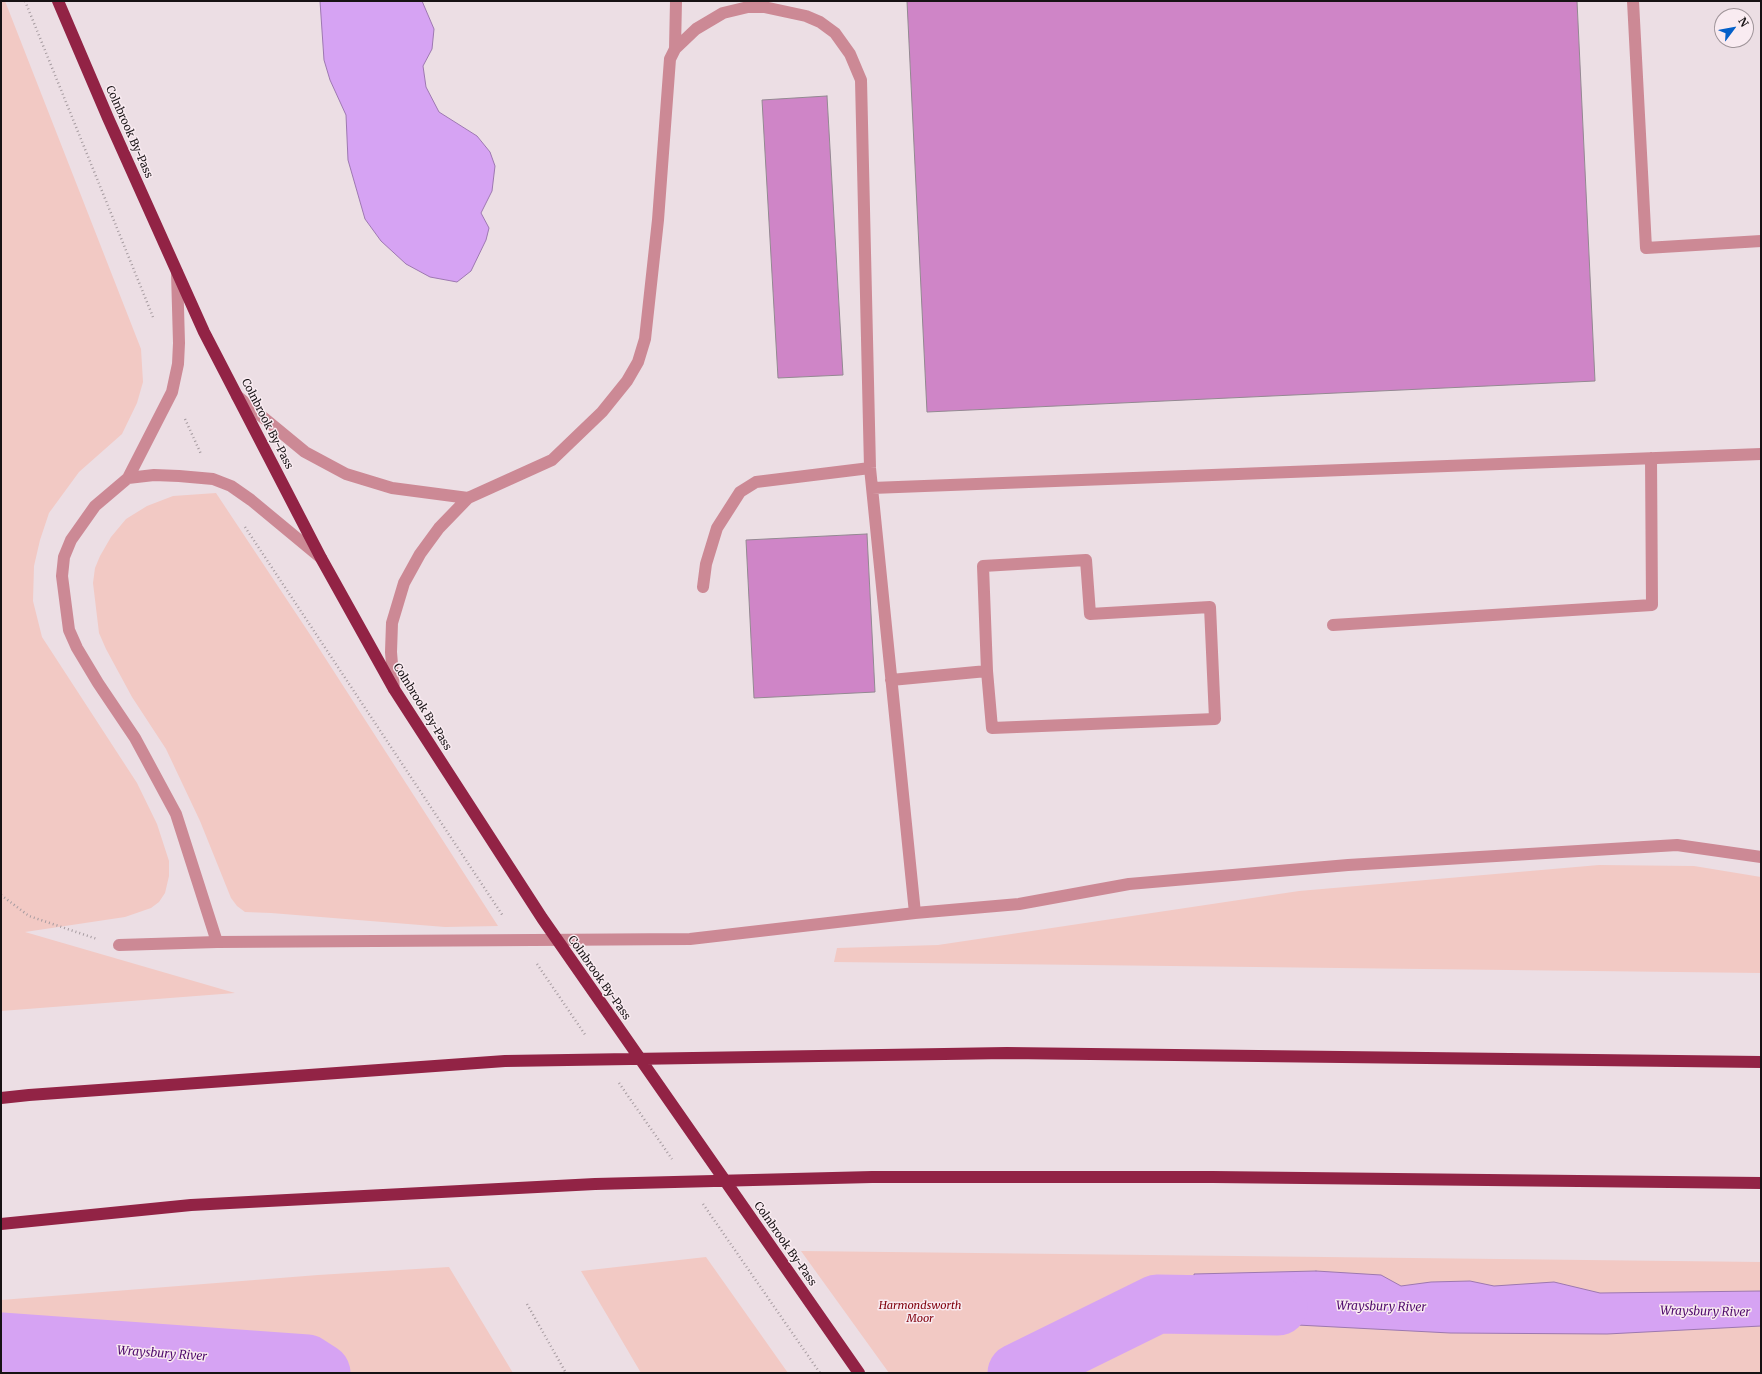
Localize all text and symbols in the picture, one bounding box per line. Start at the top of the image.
north arrow [1714,8,1754,48]
text: N [1735,15,1752,30]
street label: Colnbrook By-Pass [103,84,155,180]
street label: Colnbrook By-Pass [238,377,296,471]
street label: Colnbrook By-Pass [390,661,454,753]
street label: Colnbrook By-Pass [565,933,633,1023]
street label: Colnbrook By-Pass [751,1199,819,1289]
park label: Harmondsworth Moor [879,1299,961,1325]
water label: Wraysbury River [1336,1299,1426,1315]
water label: Wraysbury River [1660,1304,1750,1320]
water label: Wraysbury River [117,1344,207,1364]

